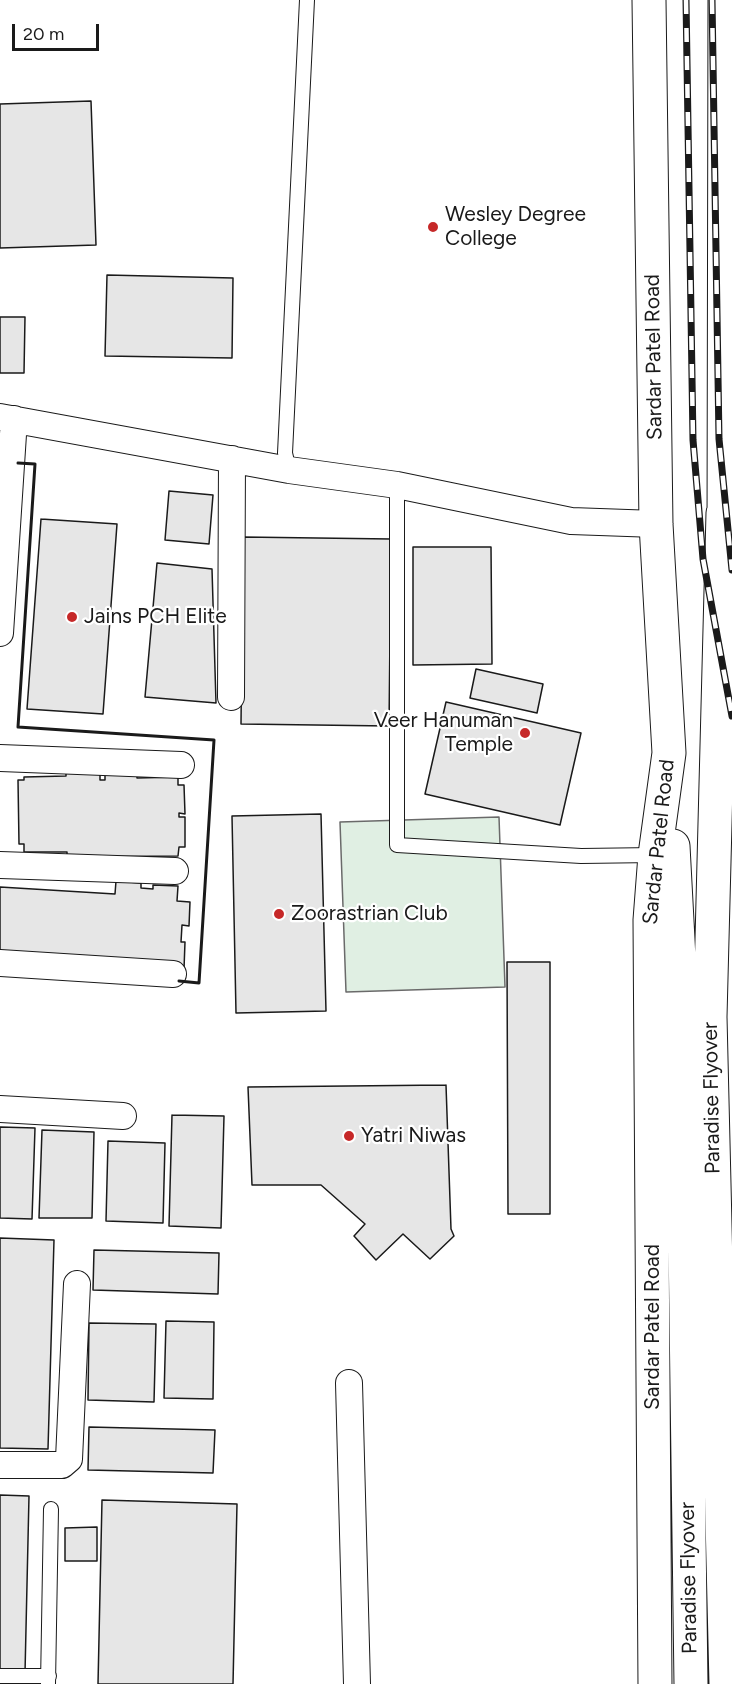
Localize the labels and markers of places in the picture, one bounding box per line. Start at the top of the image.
place label: Wesley Degree College [445,202,586,252]
marker: Wesley Degree College [426,220,440,234]
place label: Jains PCH Elite [84,604,227,630]
marker: Jains PCH Elite [65,610,79,624]
place label: Veer Hanuman Temple [374,708,513,758]
marker: Veer Hanuman Temple [518,726,532,740]
place label: Zoorastrian Club [291,901,448,927]
marker: Zoorastrian Club [272,907,286,921]
place label: Yatri Niwas [361,1123,466,1149]
marker: Yatri Niwas [342,1129,356,1143]

